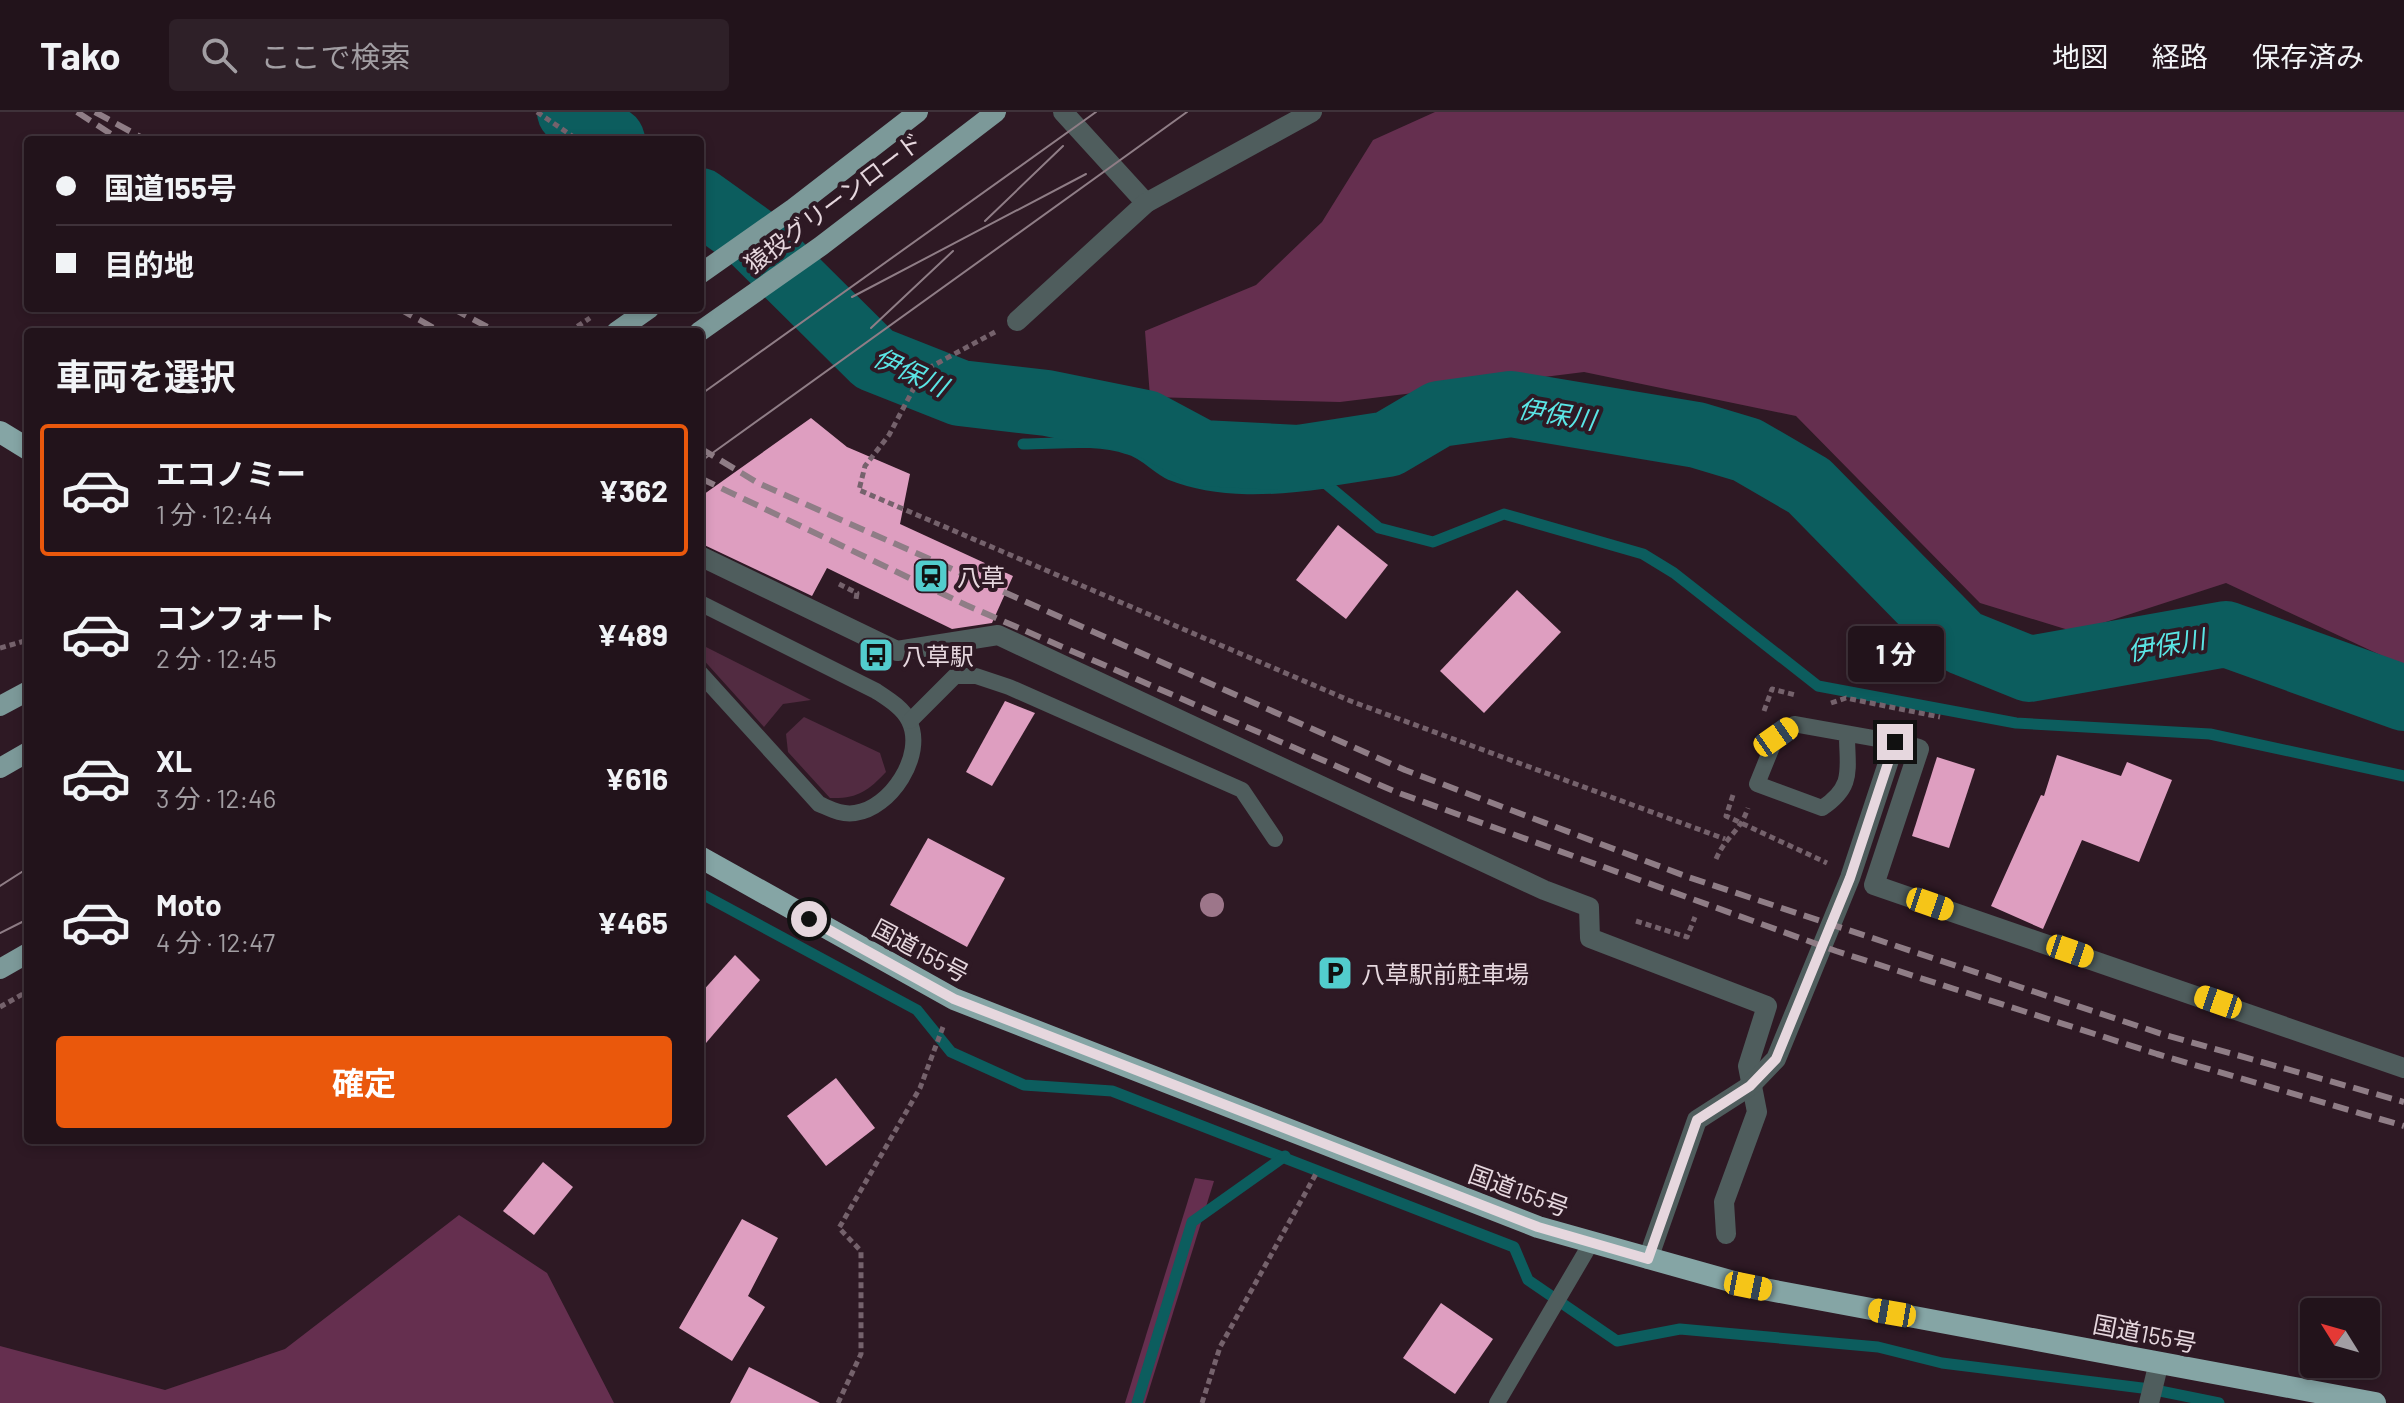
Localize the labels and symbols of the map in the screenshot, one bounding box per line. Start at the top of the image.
street label: 猿投グリーンロード [738,126,928,278]
water label: 伊保川 [869,340,956,403]
water label: 伊保川 [1516,392,1601,435]
station icon: 八草 [912,557,950,595]
place label: 八草 [957,562,1005,591]
water label: 伊保川 [2125,621,2210,666]
callout: 1 分 [1847,626,1943,682]
bus stop icon: 八草駅 [857,636,895,674]
place label: 八草駅 [902,641,974,670]
car [1749,713,1803,761]
route end [1877,724,1913,760]
car [1903,885,1957,923]
route start [791,901,827,937]
street label: 国道155号 [868,913,974,987]
car [2043,932,2097,970]
parking icon: 八草駅前駐車場 [1316,954,1354,992]
place label: 八草駅前駐車場 [1361,959,1529,988]
car [2191,983,2245,1021]
street label: 国道155号 [1465,1158,1573,1222]
car [1722,1270,1774,1302]
car [1866,1297,1918,1329]
north arrow [2300,1298,2380,1378]
street label: 国道155号 [2091,1309,2199,1357]

